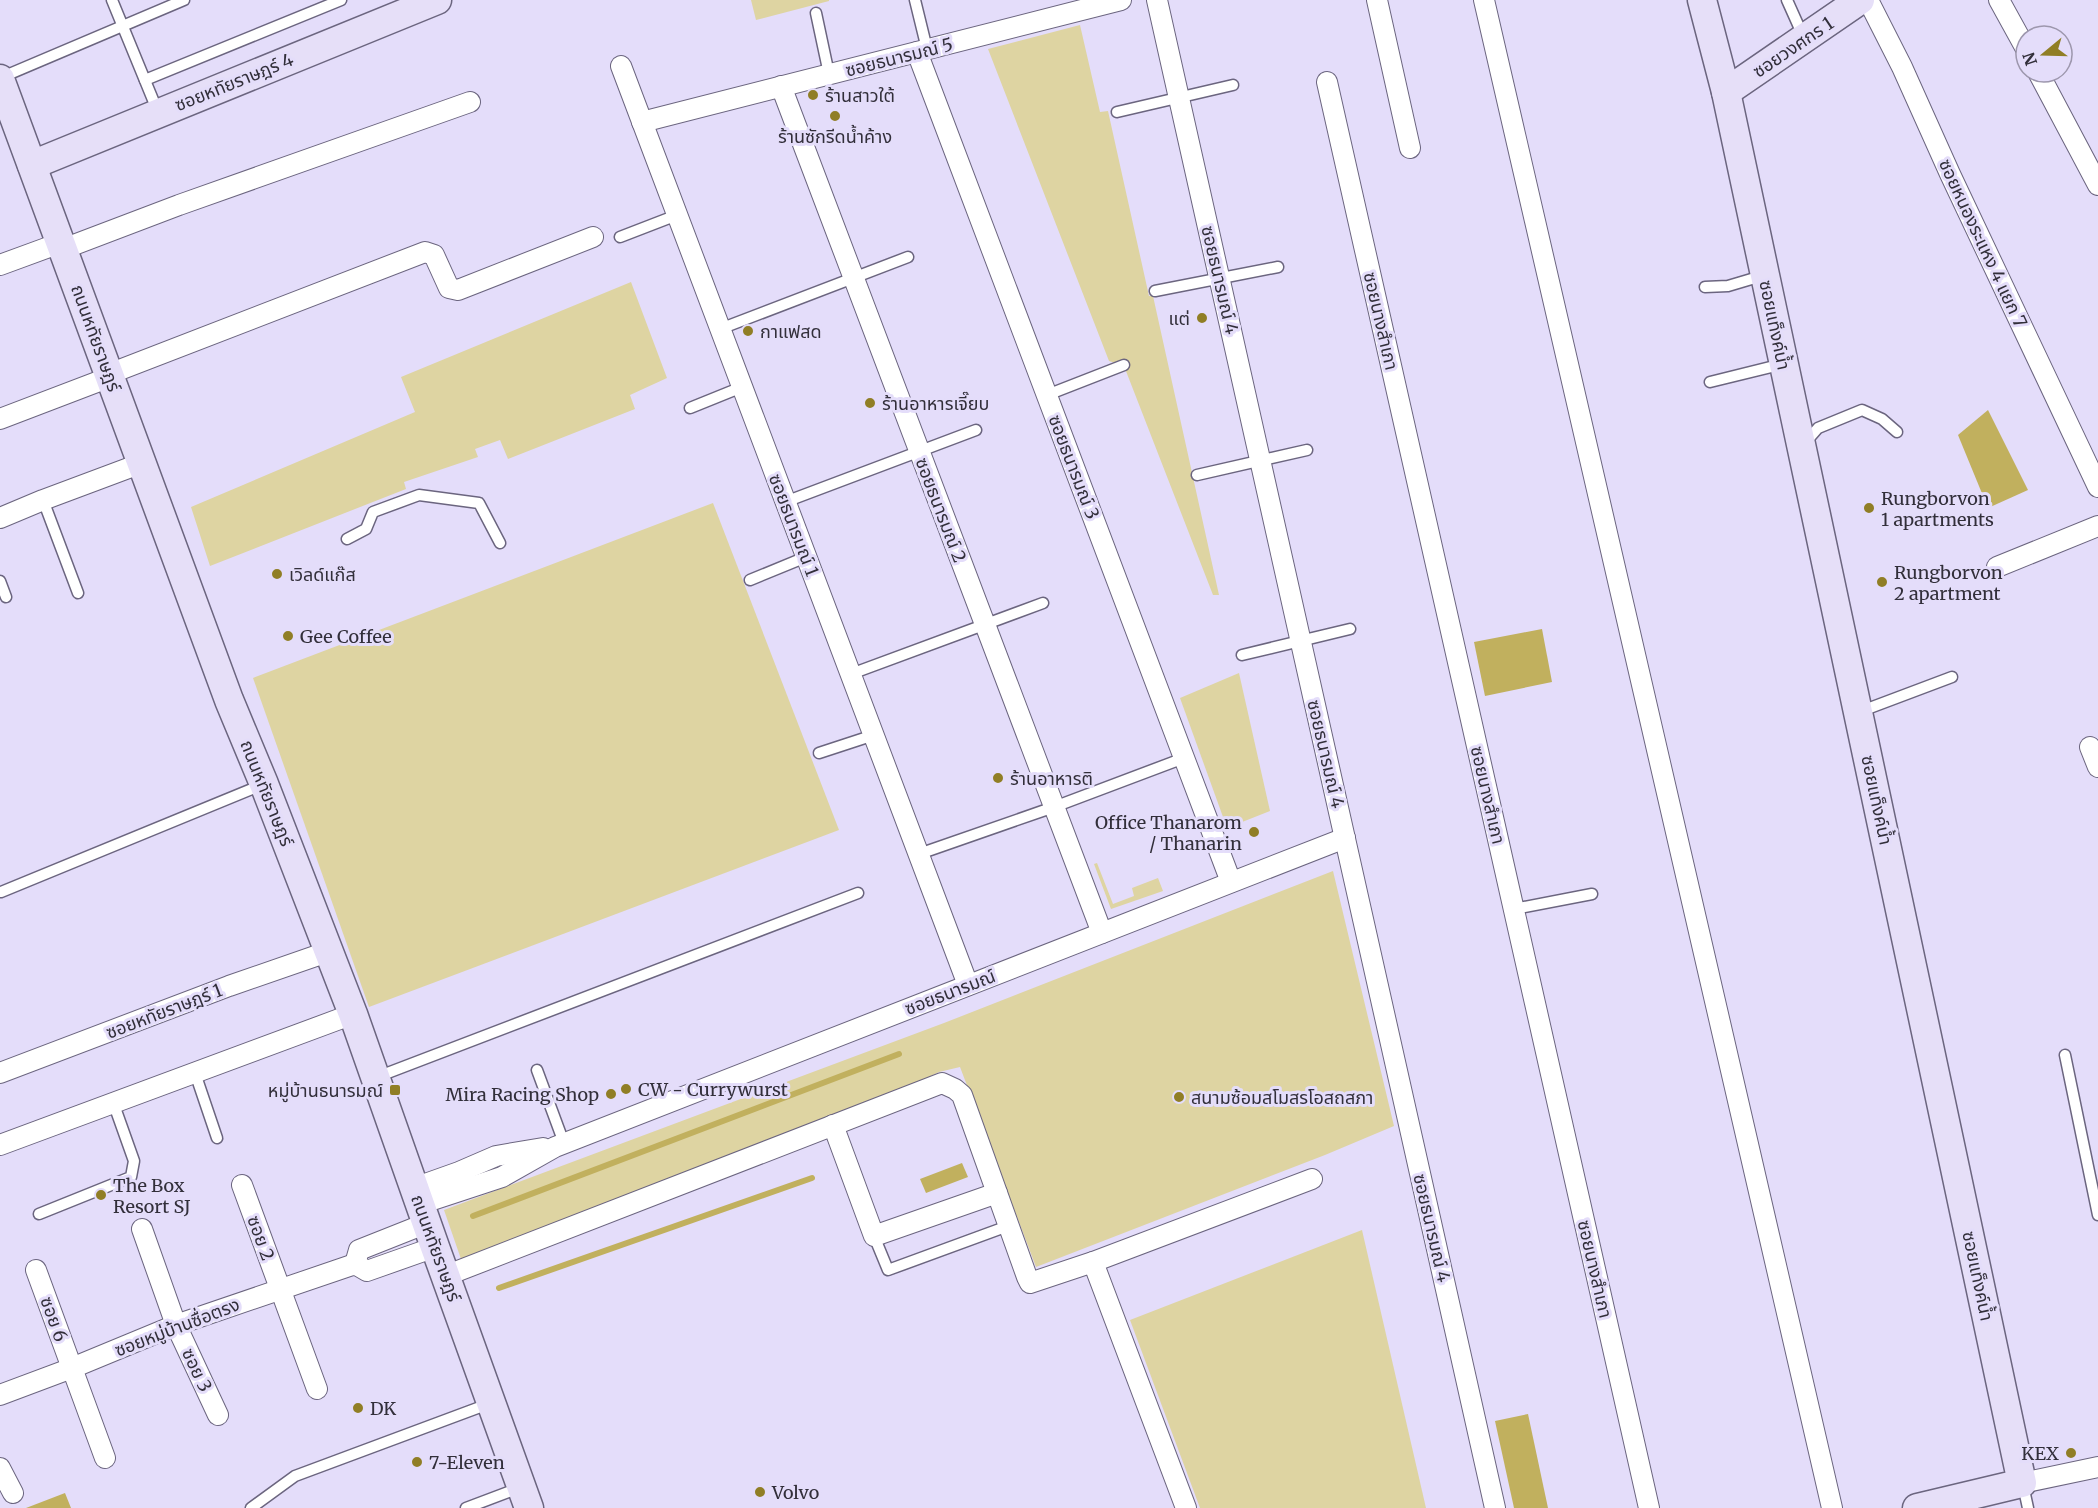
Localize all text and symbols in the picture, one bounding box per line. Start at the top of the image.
street label: ซอยวงศกร 1 [1748,11,1838,83]
north arrow [2014,24,2074,84]
street label: ซอยธนารมณ์ 5 [843,33,955,81]
street label: ซอยหทัยราษฎร์ 4 [171,48,297,116]
text: N [2018,49,2041,68]
place label: ร้านสาวใต้ [825,84,895,107]
marker: ร้านสาวใต้ [806,88,820,102]
marker: ร้านซักรีดน้ำค้าง [828,109,842,123]
place label: ร้านซักรีดน้ำค้าง [778,124,892,148]
street label: ซอยหนองระแหง 4 แยก 7 [1934,155,2032,331]
street label: ซอยธนารมณ์ 4 [1196,223,1244,337]
street label: ซอยนางสำเภา [1359,270,1403,372]
street label: ซอยแท็งค์น้ำ [1754,278,1797,372]
street label: ถนนหทัยราษฎร์ [66,281,126,396]
place label: แต่ [1169,307,1190,330]
marker: แต่ [1195,311,1209,325]
place label: กาแฟสด [760,320,822,343]
marker: กาแฟสด [741,324,755,338]
place label: ร้านอาหารเจี๊ยบ [882,391,989,415]
marker: ร้านอาหารเจี๊ยบ [863,396,877,410]
street label: ซอยธนารมณ์ 3 [1044,412,1104,522]
street label: ซอยธนารมณ์ 2 [910,454,972,566]
street label: ซอยธนารมณ์ 1 [764,471,824,579]
place label: Rungborvon 1 apartments [1881,487,1994,531]
marker: Rungborvon 1 apartments [1862,501,1876,515]
place label: Rungborvon 2 apartment [1894,561,2003,605]
place label: เวิลด์แก๊ส [289,563,356,586]
marker: เวิลด์แก๊ส [270,567,284,581]
marker: Rungborvon 2 apartment [1875,575,1889,589]
place label: Gee Coffee [300,625,392,648]
marker: Gee Coffee [281,629,295,643]
street label: ซอยธนารมณ์ 4 [1302,697,1350,811]
street label: ถนนหทัยราษฎร์ [235,737,299,850]
street label: ซอยนางสำเภา [1466,744,1510,846]
street label: ซอยแท็งค์น้ำ [1856,753,1899,847]
place label: ร้านอาหารติ [1010,767,1093,790]
marker: ร้านอาหารติ [991,771,1005,785]
place label: Office Thanarom / Thanarin [1095,811,1242,855]
marker: Office Thanarom / Thanarin [1247,825,1261,839]
street label: ซอยธนารมณ์ [901,964,999,1020]
street label: ซอยหทัยราษฎร์ 1 [103,978,225,1044]
place label: CW - Currywurst [638,1078,788,1101]
place label: หมู่บ้านธนารมณ์ [268,1079,383,1103]
marker: CW - Currywurst [619,1082,633,1096]
marker: หมู่บ้านธนารมณ์ [388,1083,402,1097]
place label: Mira Racing Shop [445,1083,599,1106]
place label: สนามซ้อมสโมสรโอสถสภา [1191,1086,1373,1109]
marker: Mira Racing Shop [604,1087,618,1101]
marker: สนามซ้อมสโมสรโอสถสภา [1172,1090,1186,1104]
street label: ซอยธนารมณ์ 4 [1408,1171,1456,1285]
place label: The Box Resort SJ [113,1174,191,1218]
marker: The Box Resort SJ [94,1188,108,1202]
street label: ถนนหทัยราษฎร์ [406,1191,466,1306]
street label: ซอย 2 [242,1212,280,1264]
street label: ซอยนางสำเภา [1573,1218,1617,1320]
street label: ซอยแท็งค์น้ำ [1957,1229,2000,1323]
street label: ซอยหมู่บ้านซื่อตรง [111,1292,243,1362]
street label: ซอย 6 [35,1293,73,1345]
street label: ซอย 3 [177,1344,217,1396]
place label: DK [370,1397,396,1420]
marker: DK [351,1401,365,1415]
place label: KEX [2021,1442,2059,1465]
marker: KEX [2064,1446,2078,1460]
place label: 7-Eleven [429,1451,505,1474]
marker: 7-Eleven [410,1455,424,1469]
place label: Volvo [771,1481,819,1504]
marker: Volvo [753,1485,767,1499]

